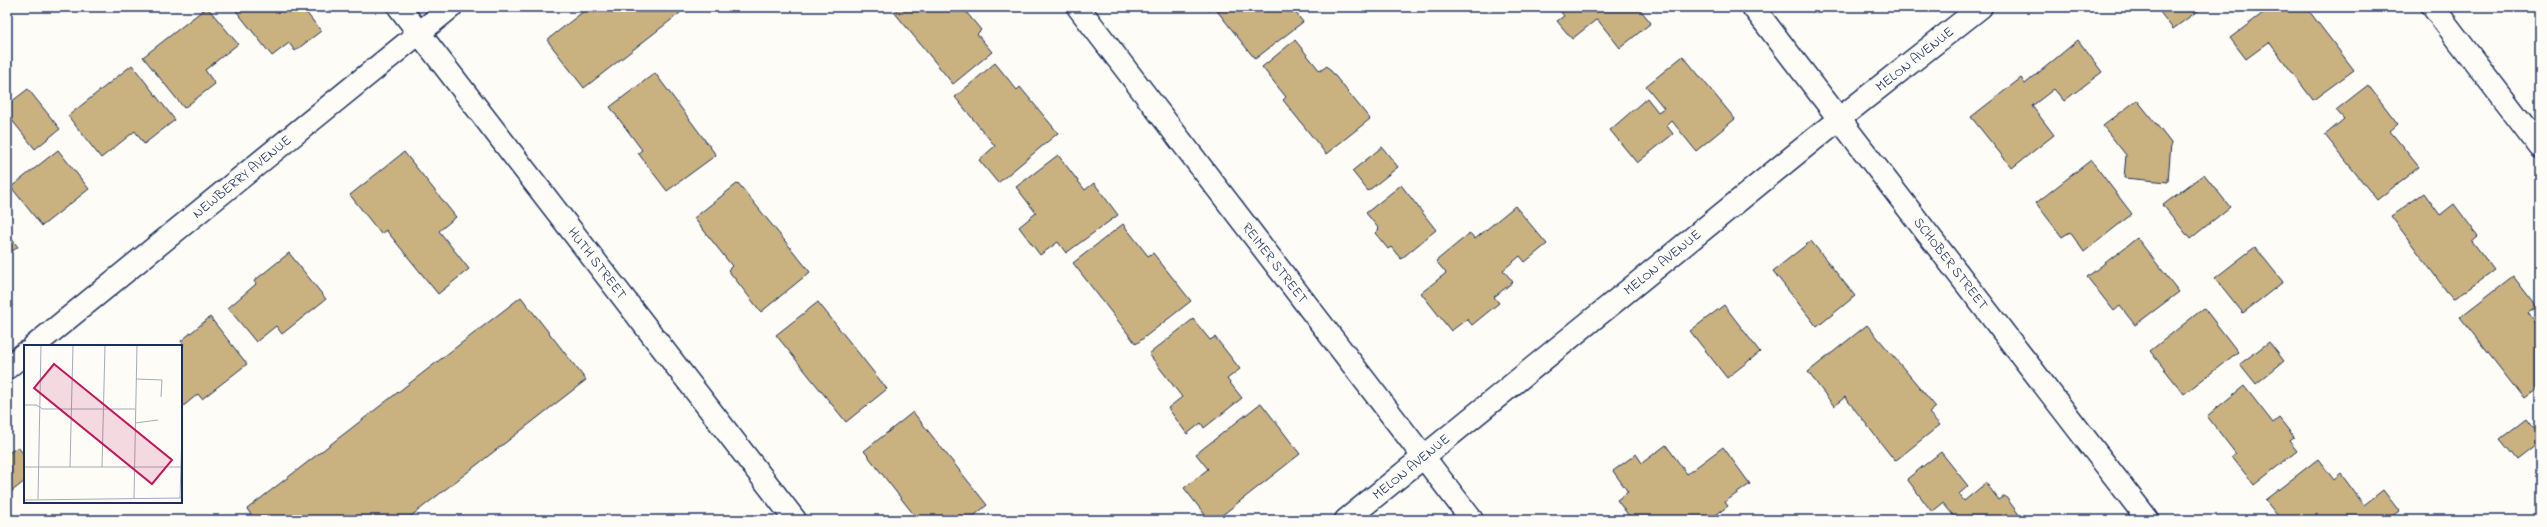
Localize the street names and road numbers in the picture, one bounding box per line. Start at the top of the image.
street label: MELON AVENUE [1871,22,1959,97]
street label: NEWBERRY AVENUE [188,130,296,224]
street label: SCHOBER STREET [1908,213,1993,314]
street label: REIMER STREET [1237,218,1313,308]
street label: HUTH STREET [562,223,632,304]
street label: MELON AVENUE [1619,224,1706,301]
street label: MELON AVENUE [1368,429,1455,505]

